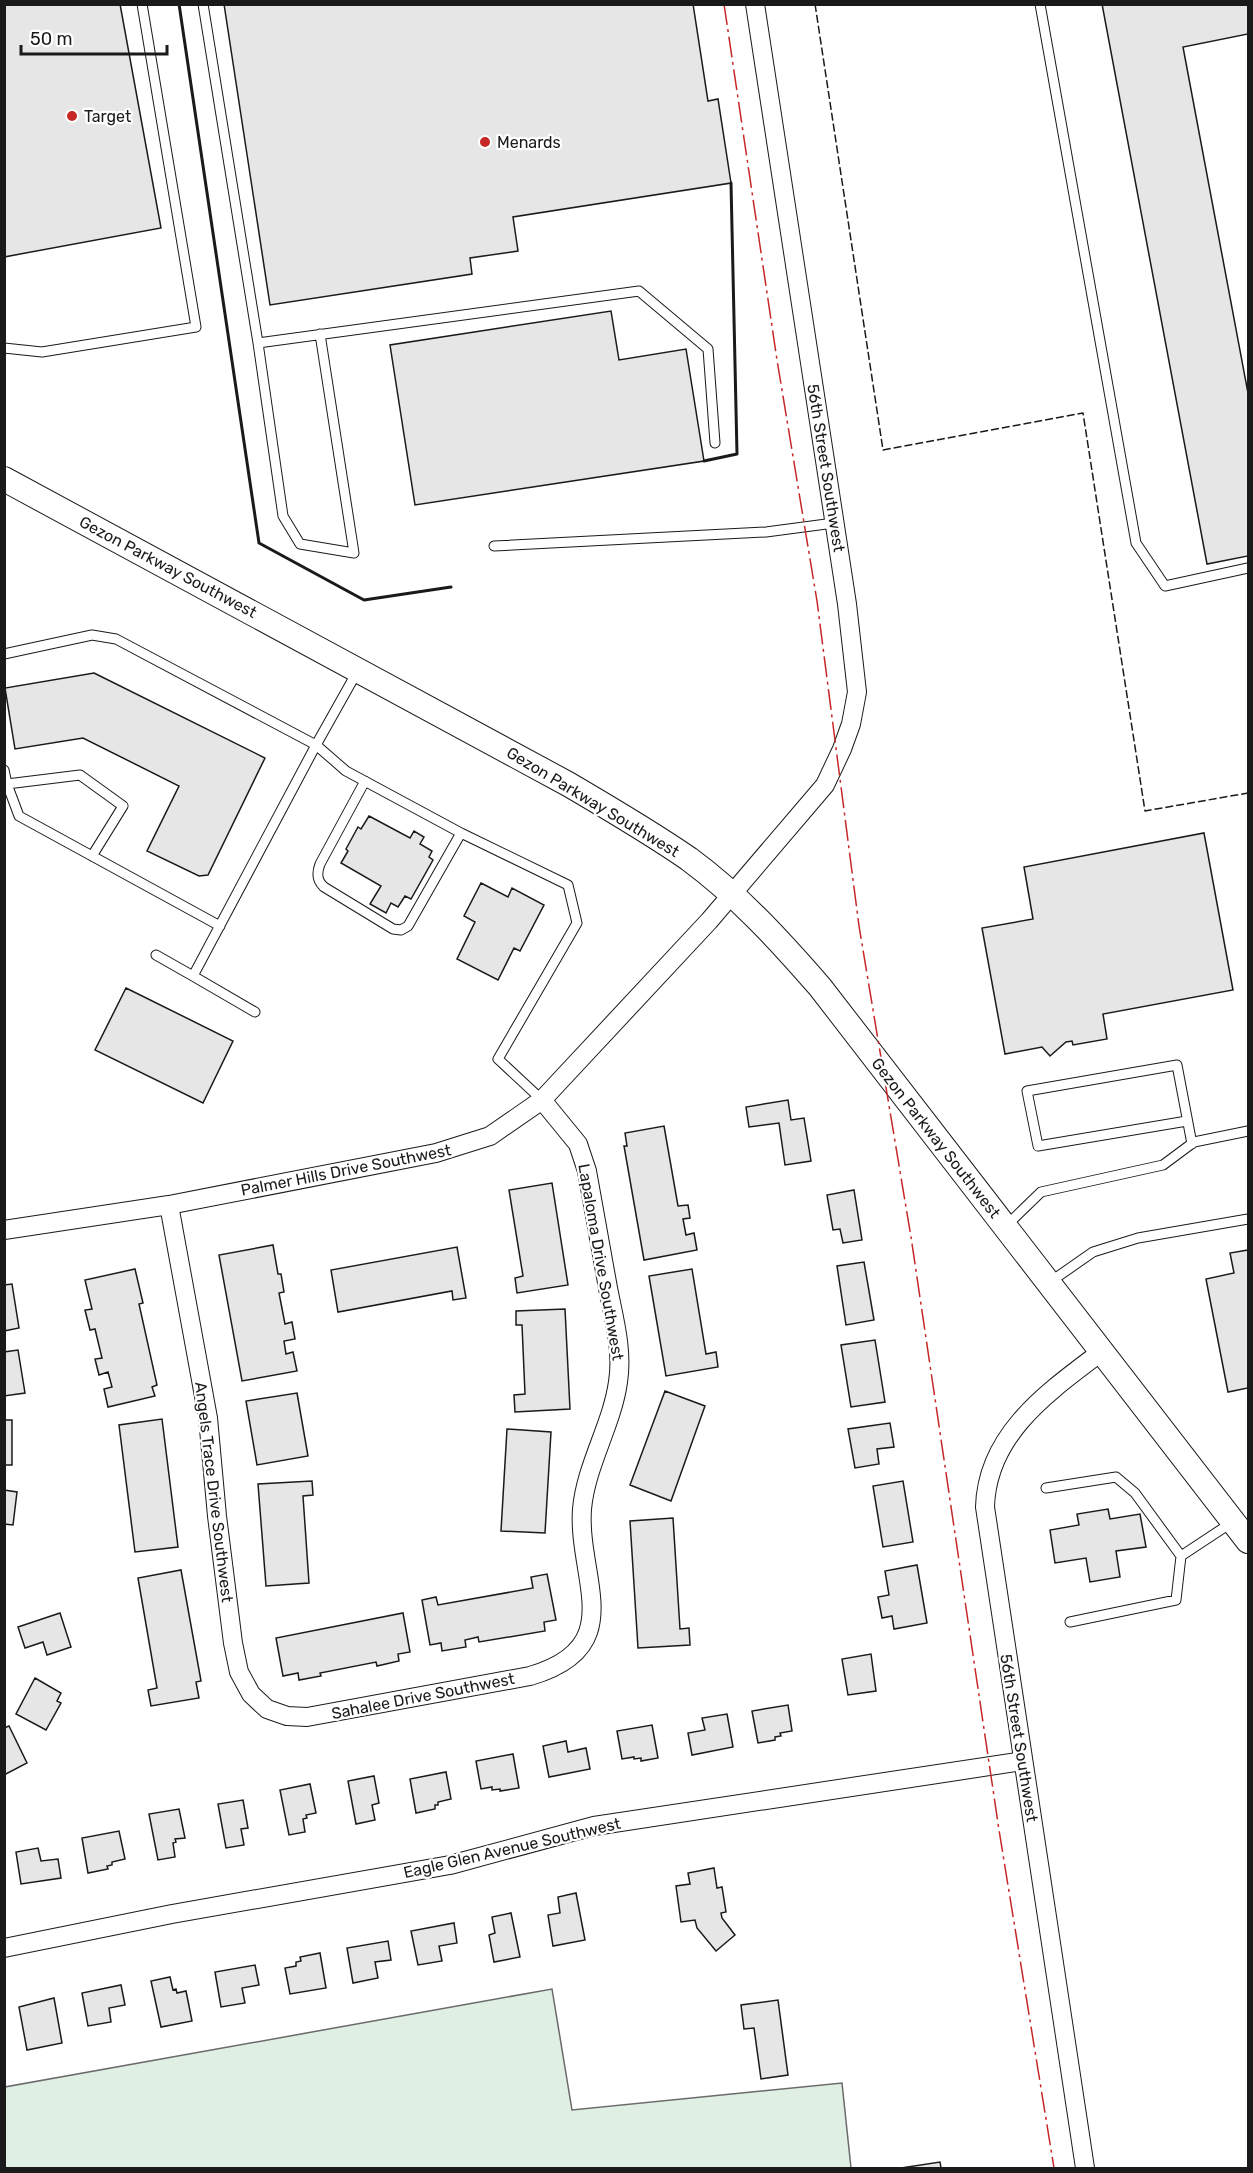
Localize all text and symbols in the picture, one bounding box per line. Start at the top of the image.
scale bar [21,18,166,56]
text: 50 m [30,28,73,50]
place label: Target [84,107,131,126]
marker: Target [65,109,79,123]
place label: Menards [497,133,561,152]
marker: Menards [478,135,492,149]
street label: 56th Street Southwest [803,383,849,553]
street label: Gezon Parkway Southwest [76,512,260,622]
street label: Gezon Parkway Southwest [503,743,683,861]
street label: Gezon Parkway Southwest [868,1054,1004,1222]
street label: Palmer Hills Drive Southwest [239,1140,453,1200]
street label: Lapaloma Drive Southwest [574,1162,628,1362]
street label: Angels Trace Drive Southwest [191,1381,237,1603]
street label: 56th Street Southwest [996,1653,1042,1823]
street label: Sahalee Drive Southwest [330,1669,516,1723]
street label: Eagle Glen Avenue Southwest [402,1814,622,1882]

